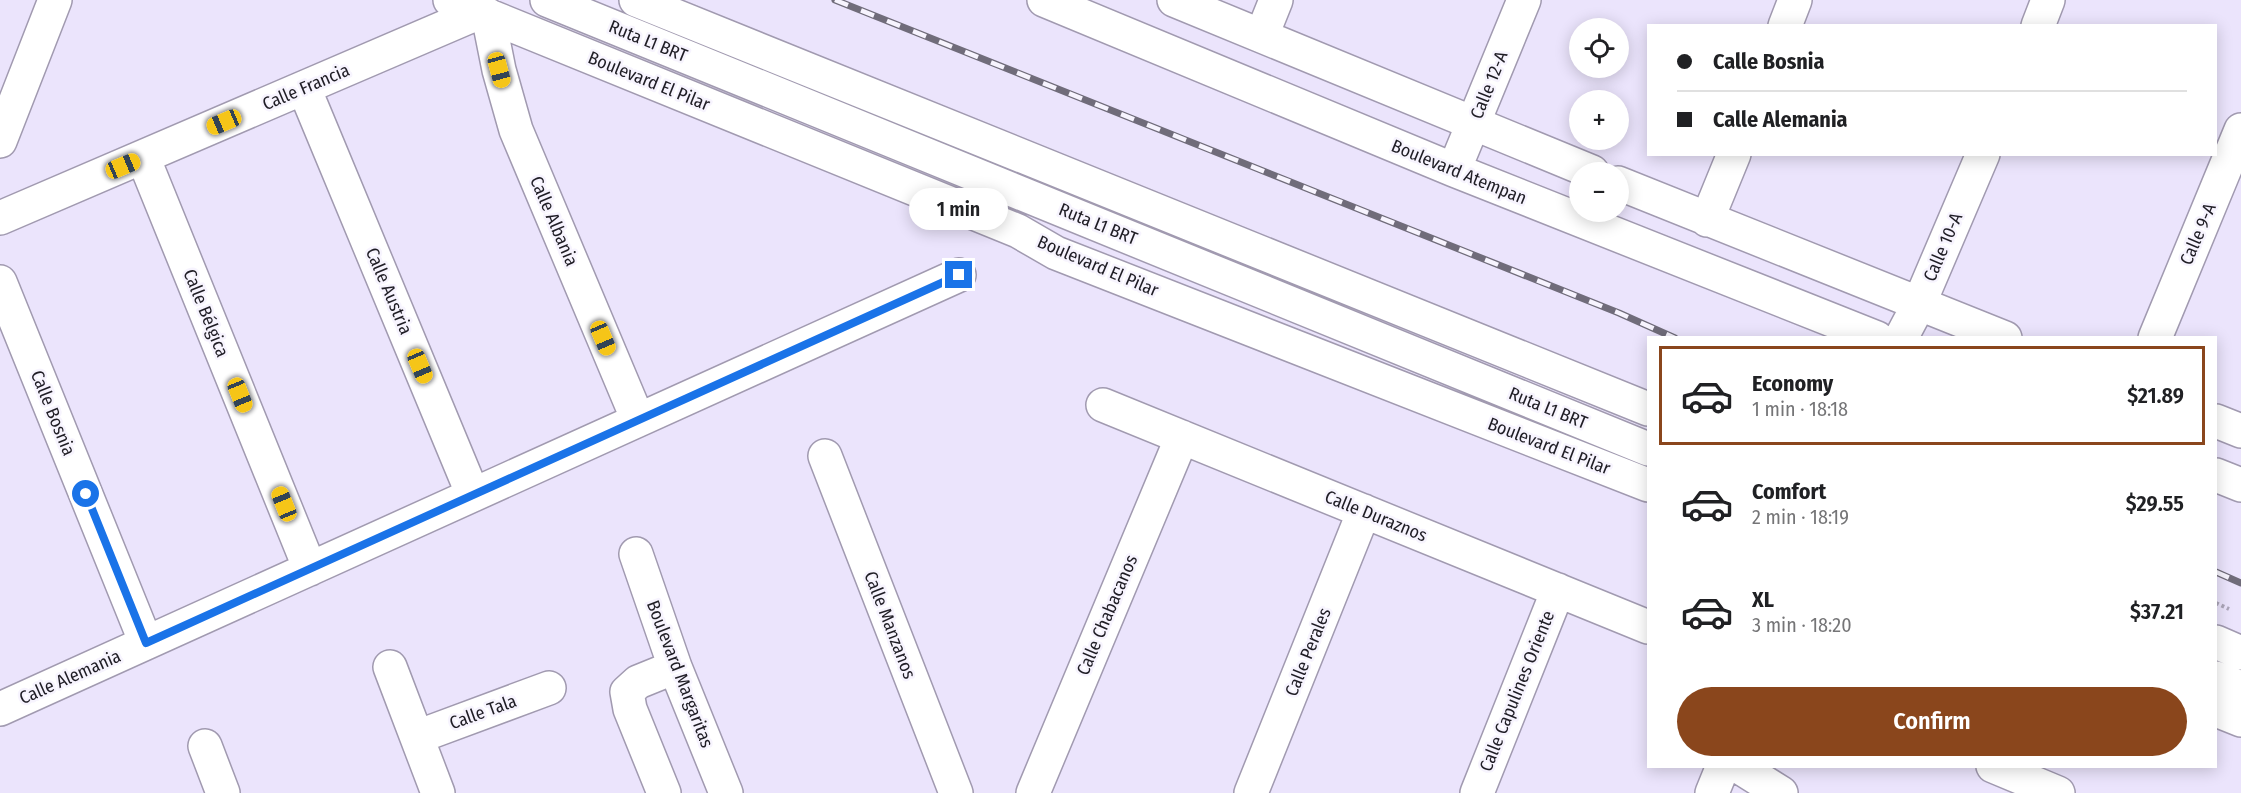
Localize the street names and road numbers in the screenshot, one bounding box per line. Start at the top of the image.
street label: Ruta L1 BRT [606,15,691,67]
street label: Boulevard El Pilar [585,47,714,116]
street label: Calle 12-A [1465,47,1513,122]
street label: Calle Francia [259,59,353,115]
street label: Boulevard Atempan [1388,135,1530,209]
street label: Calle Albania [525,173,583,269]
street label: Ruta L1 BRT [1056,198,1141,250]
street label: Calle 9-A [2175,199,2221,268]
street label: Calle 10-A [1919,209,1967,285]
street label: Boulevard El Pilar [1034,231,1163,302]
street label: Calle Austria [361,244,417,338]
street label: Calle Bélgica [178,266,234,360]
street label: Calle Bosnia [26,367,80,459]
street label: Ruta L1 BRT [1506,382,1591,434]
street label: Boulevard El Pilar [1485,413,1614,480]
street label: Calle Duraznos [1322,486,1431,547]
street label: Calle Chabacanos [1072,551,1142,679]
street label: Calle Manzanos [859,568,921,682]
street label: Boulevard Margaritas [642,597,718,751]
street label: Calle Perales [1280,604,1336,699]
street label: Calle Capulines Oriente [1475,607,1559,775]
street label: Calle Alemania [16,645,124,709]
street label: Calle Tala [446,690,520,734]

